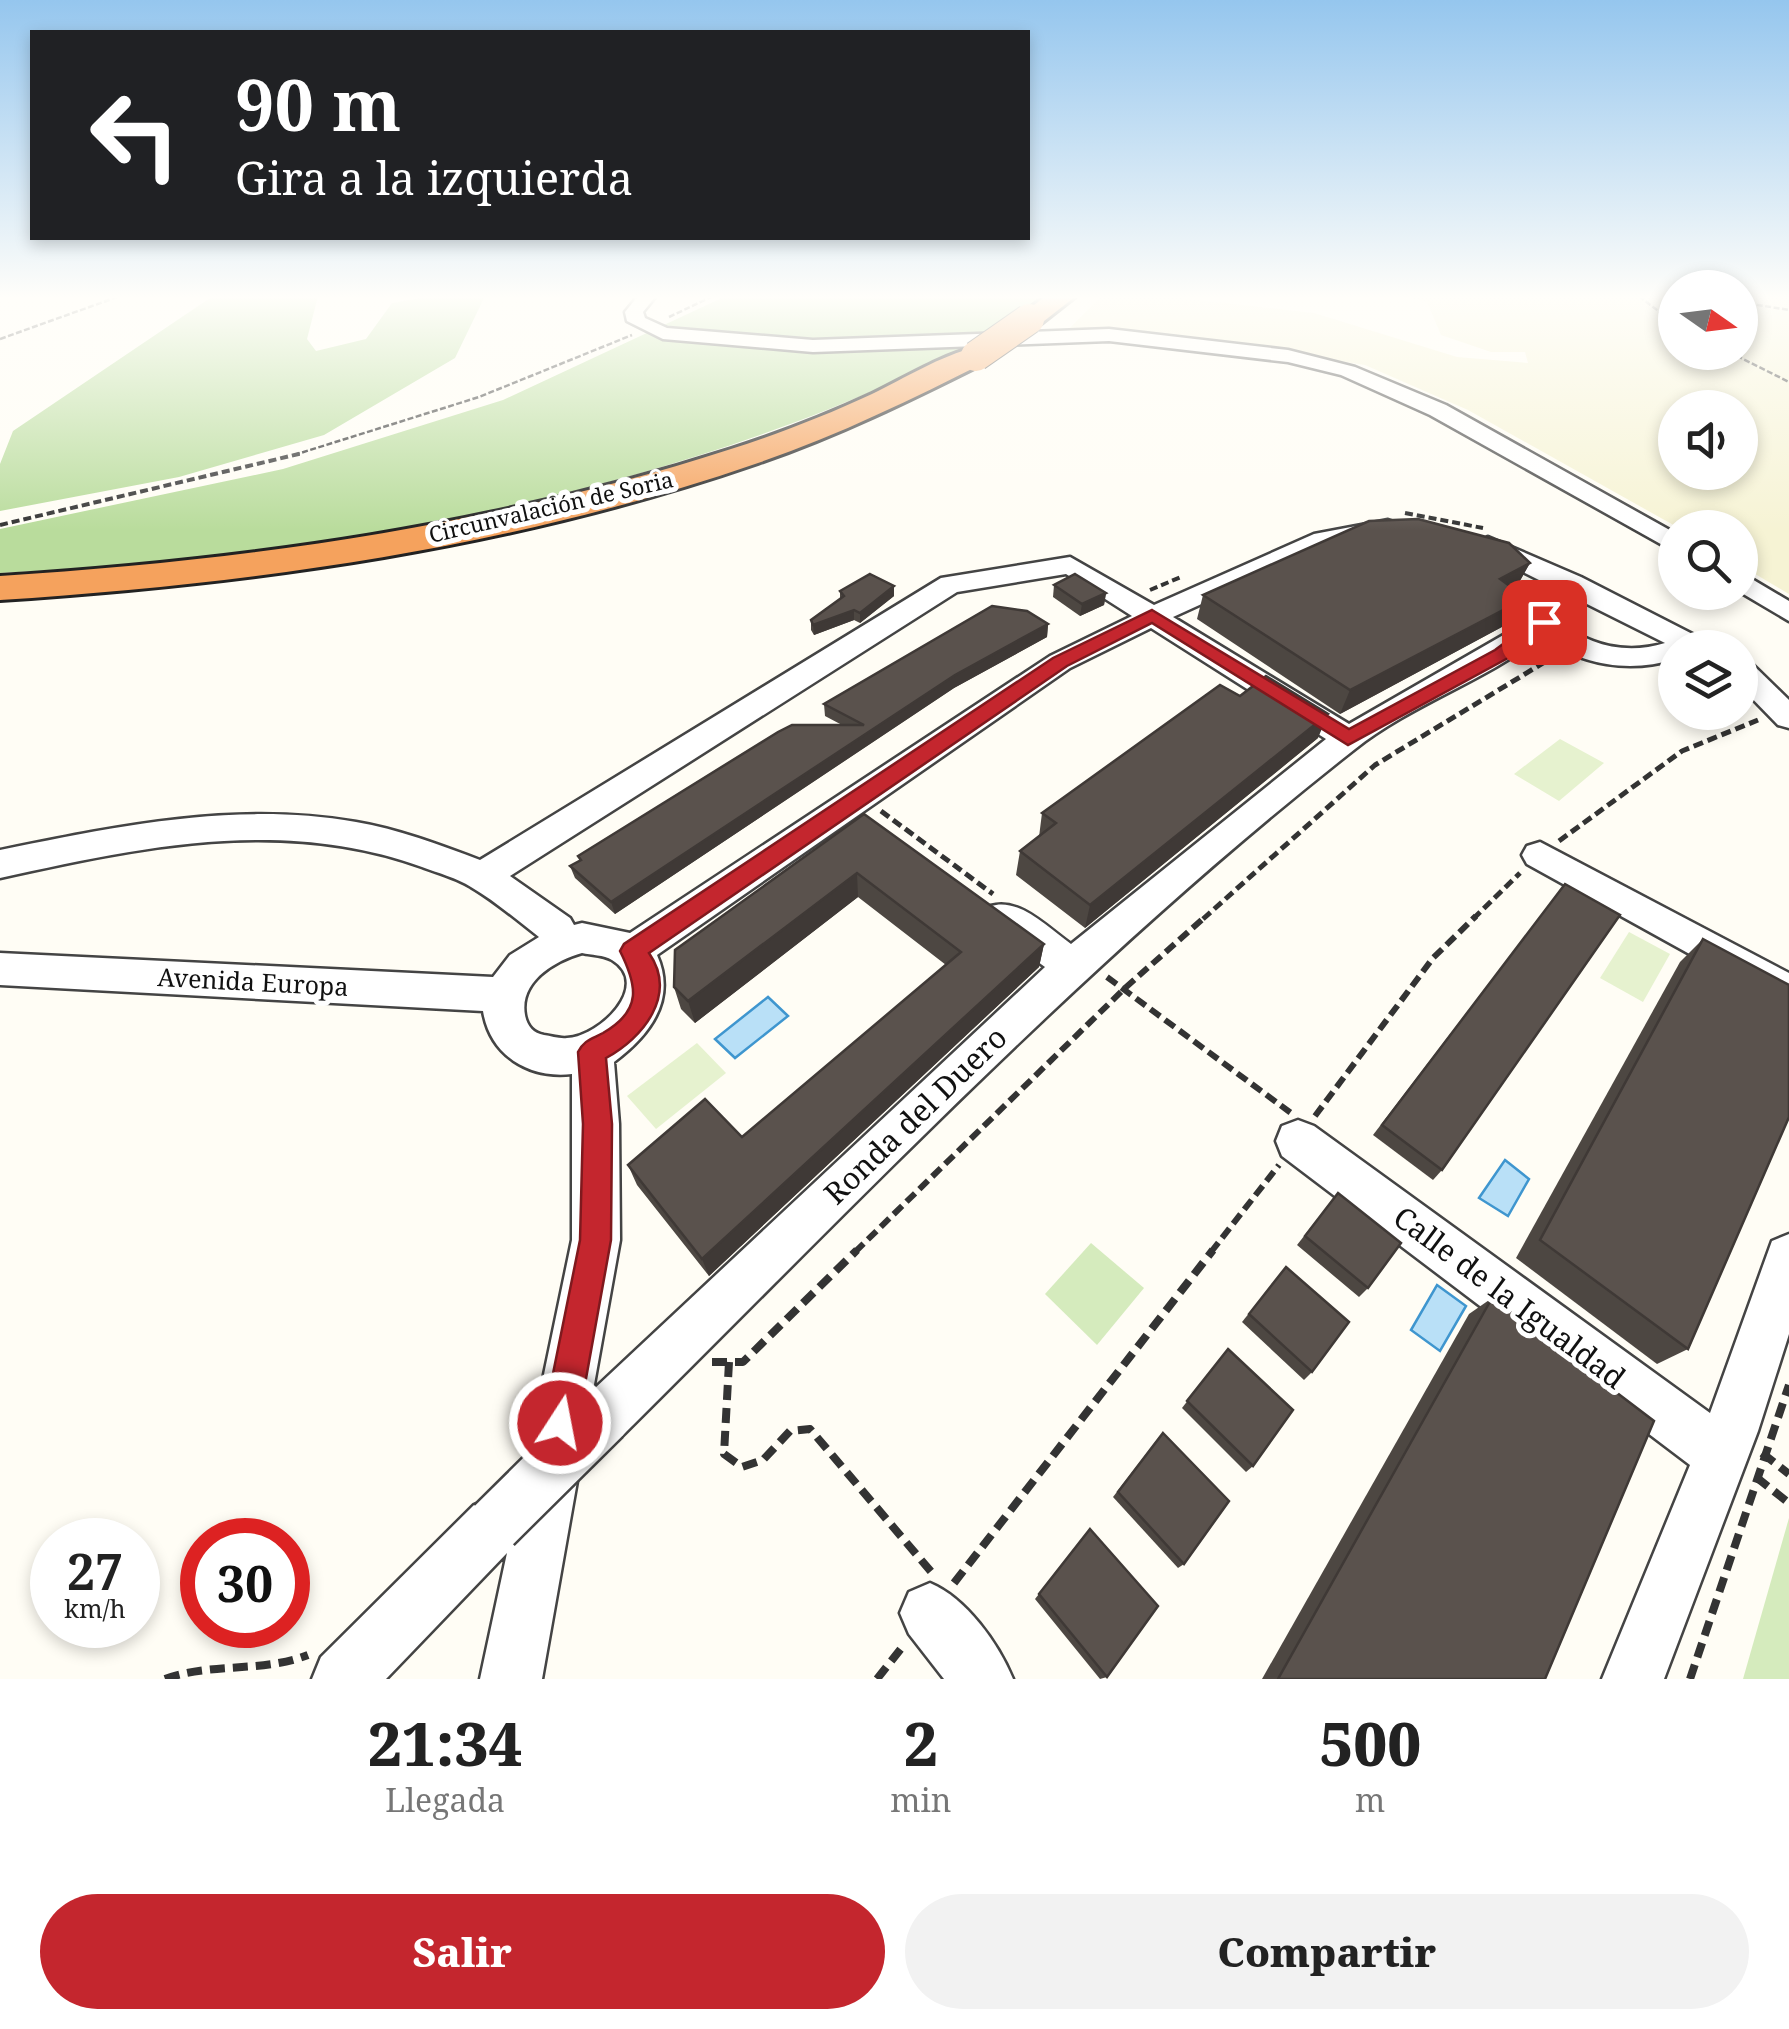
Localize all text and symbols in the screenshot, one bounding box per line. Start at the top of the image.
text: 90 m [235,56,401,152]
icon: left [70,70,200,200]
text: Gira a la izquierda [235,147,633,208]
north arrow [1658,270,1758,370]
map controls [1658,270,1758,730]
button: sound [1658,390,1758,490]
street label: Circunvalación de Soria [426,463,676,549]
button: search [1658,510,1758,610]
pin [1502,580,1587,665]
icon: arrive [1517,595,1572,650]
button: layers [1658,630,1758,730]
street label: Avenida Europa [157,959,349,1003]
street label: Ronda del Duero [815,1017,1015,1213]
street label: Calle de la Igualdad [1386,1196,1634,1397]
position arrow [508,1371,612,1475]
speed limit sign: 30 [180,1518,310,1648]
text: 27 [67,1537,123,1605]
text: km/h [64,1591,126,1625]
text: 21:34 [368,1702,523,1784]
text: 2 [904,1702,938,1784]
text: 500 [1319,1702,1421,1784]
text: Llegada [385,1778,505,1821]
text: min [890,1778,951,1821]
text: m [1355,1778,1385,1821]
button: Salir [40,1894,885,2009]
button: Compartir [905,1894,1749,2009]

